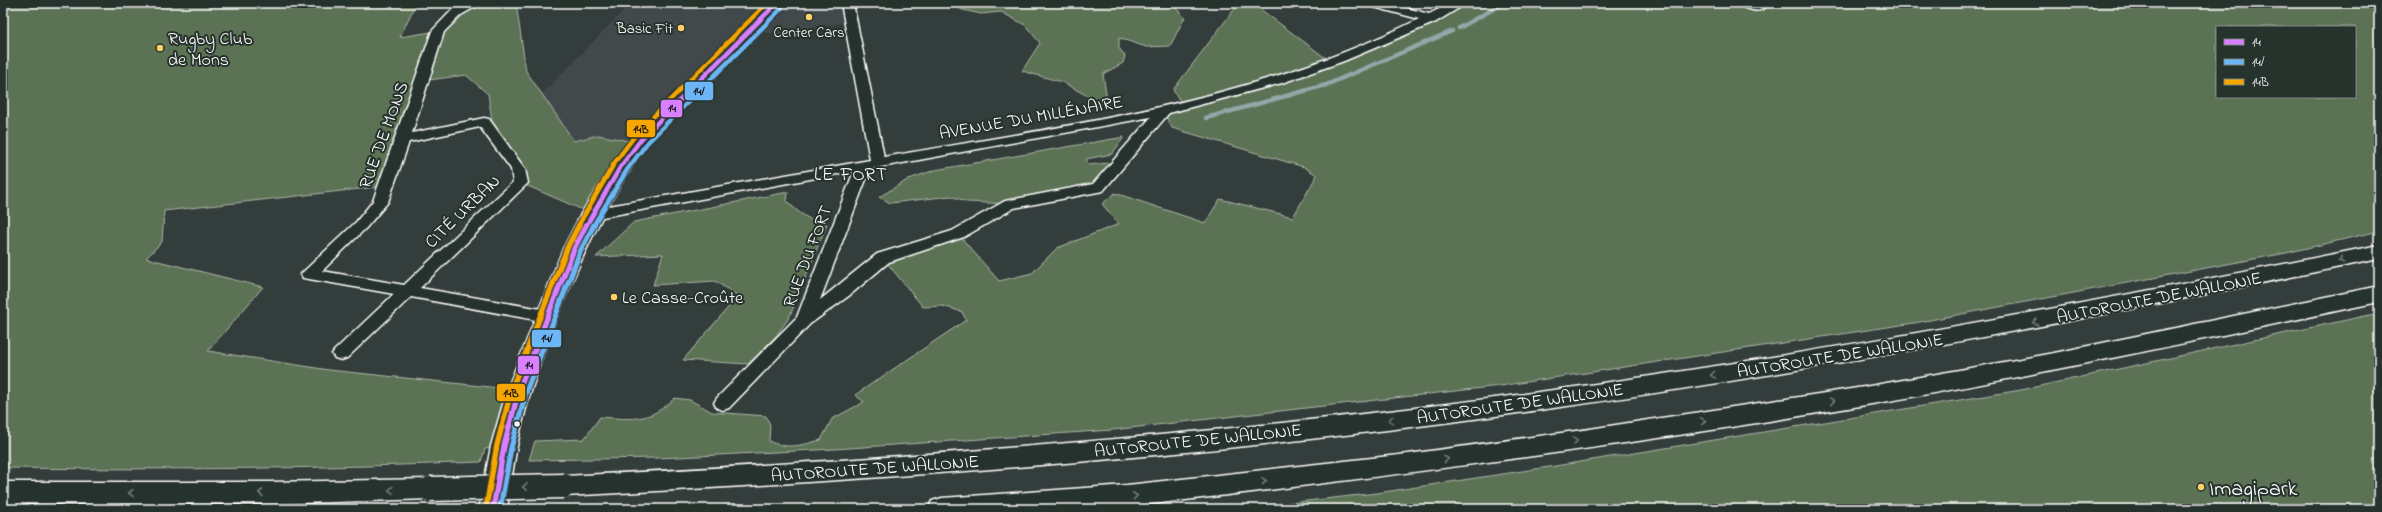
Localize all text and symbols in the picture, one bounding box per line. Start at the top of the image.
marker: Center Cars [804,12,814,22]
place label: Basic Fit [616,18,673,40]
place label: Center Cars [773,22,845,44]
marker: Basic Fit [676,23,686,33]
legend [2216,26,2356,98]
place label: Rugby Club de Mons [168,27,253,74]
text: 14 [2252,34,2261,52]
marker: Rugby Club de Mons [155,43,165,53]
text: 14/ [2252,54,2265,72]
text: 14B [2252,74,2269,92]
street label: RUE DE MONS [354,79,416,193]
line badge: 14/ [684,81,714,101]
text: 14/ [693,84,705,100]
street label: AVENUE DU MILLÉNAIRE [937,90,1125,148]
line badge: 14 [660,99,683,118]
text: 14 [668,101,676,117]
line badge: 14B [626,119,656,138]
text: 14B [633,122,649,138]
district label: LE FORT [814,162,888,189]
street label: CITÉ URBAN [420,170,507,255]
street label: RUE DU FORT [778,202,840,311]
one-way arrow [2338,255,2344,263]
street label: AUTOROUTE DE WALLONIE [2054,266,2264,332]
place label: Le Casse-Croûte [622,286,744,312]
marker: Le Casse-Croûte [609,292,619,302]
one-way arrow [2032,317,2038,325]
street label: AUTOROUTE DE WALLONIE [1735,328,1945,386]
line badge: 14/ [531,329,562,348]
text: 14/ [541,331,553,347]
line badge: 14 [517,355,540,375]
text: 14 [525,358,533,374]
one-way arrow [1710,370,1717,379]
street label: AUTOROUTE DE WALLONIE [1415,378,1625,432]
line badge: 14B [496,383,526,402]
text: 14B [503,386,519,402]
one-way arrow [1829,397,1835,406]
one-way arrow [1388,415,1394,424]
one-way arrow [1700,417,1707,426]
street label: AUTOROUTE DE WALLONIE [1093,418,1303,466]
unlabelled marker [512,419,522,429]
one-way arrow [1572,437,1578,446]
street label: AUTOROUTE DE WALLONIE [770,450,980,490]
one-way arrow [1443,455,1449,464]
place label: Imagipark [2209,474,2298,507]
one-way arrow [1261,477,1267,486]
marker: Imagipark [2196,482,2206,492]
one-way arrow [522,483,528,491]
one-way arrow [388,486,394,494]
one-way arrow [128,489,134,497]
one-way arrow [258,489,264,497]
one-way arrow [1132,491,1138,500]

